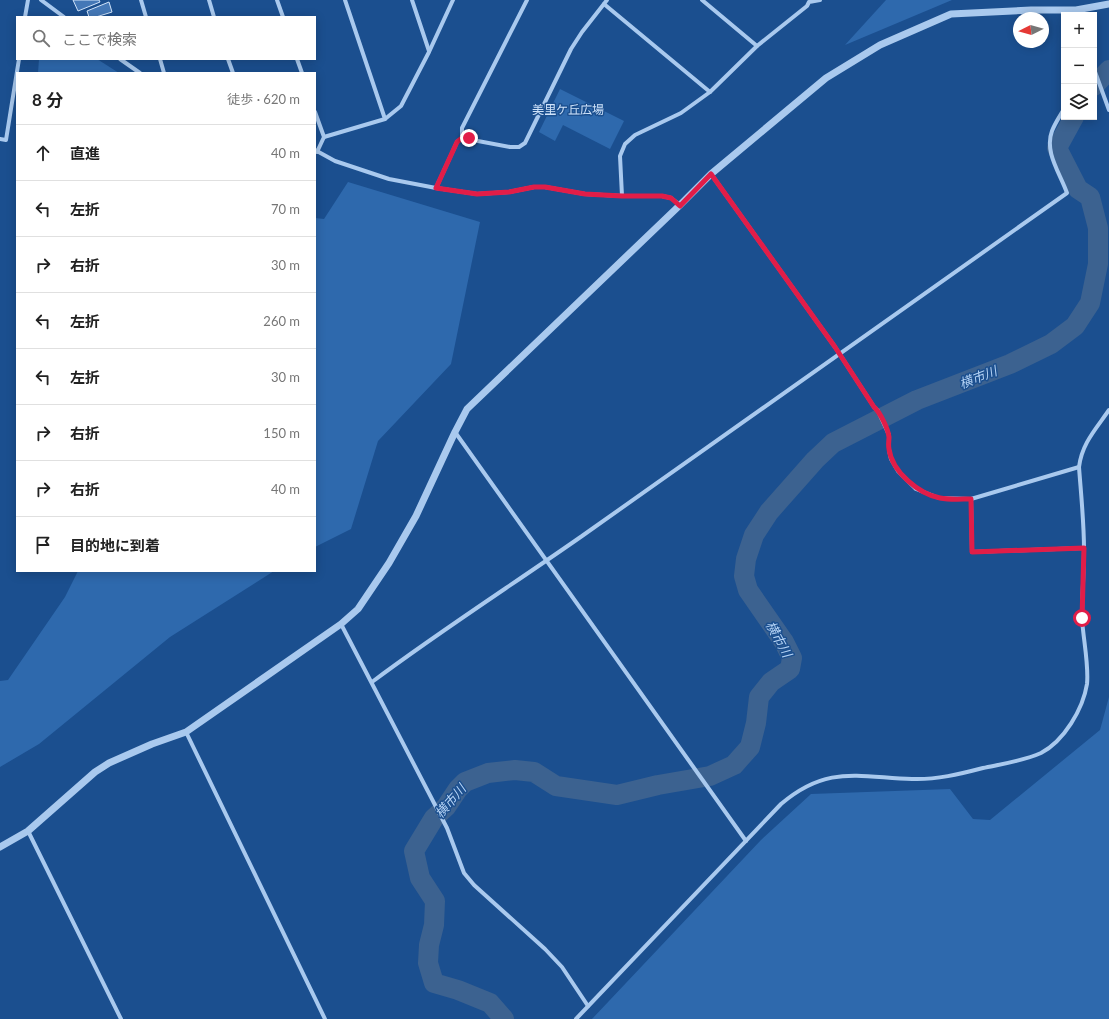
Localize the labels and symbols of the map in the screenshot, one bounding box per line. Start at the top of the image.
north arrow [1013,12,1049,48]
park label: 美里ケ丘広場 [532,102,604,117]
route end [460,129,478,147]
water label: 横市川 [957,362,1001,391]
route start [1073,609,1091,627]
water label: 横市川 [763,618,796,662]
water label: 横市川 [431,780,470,821]

